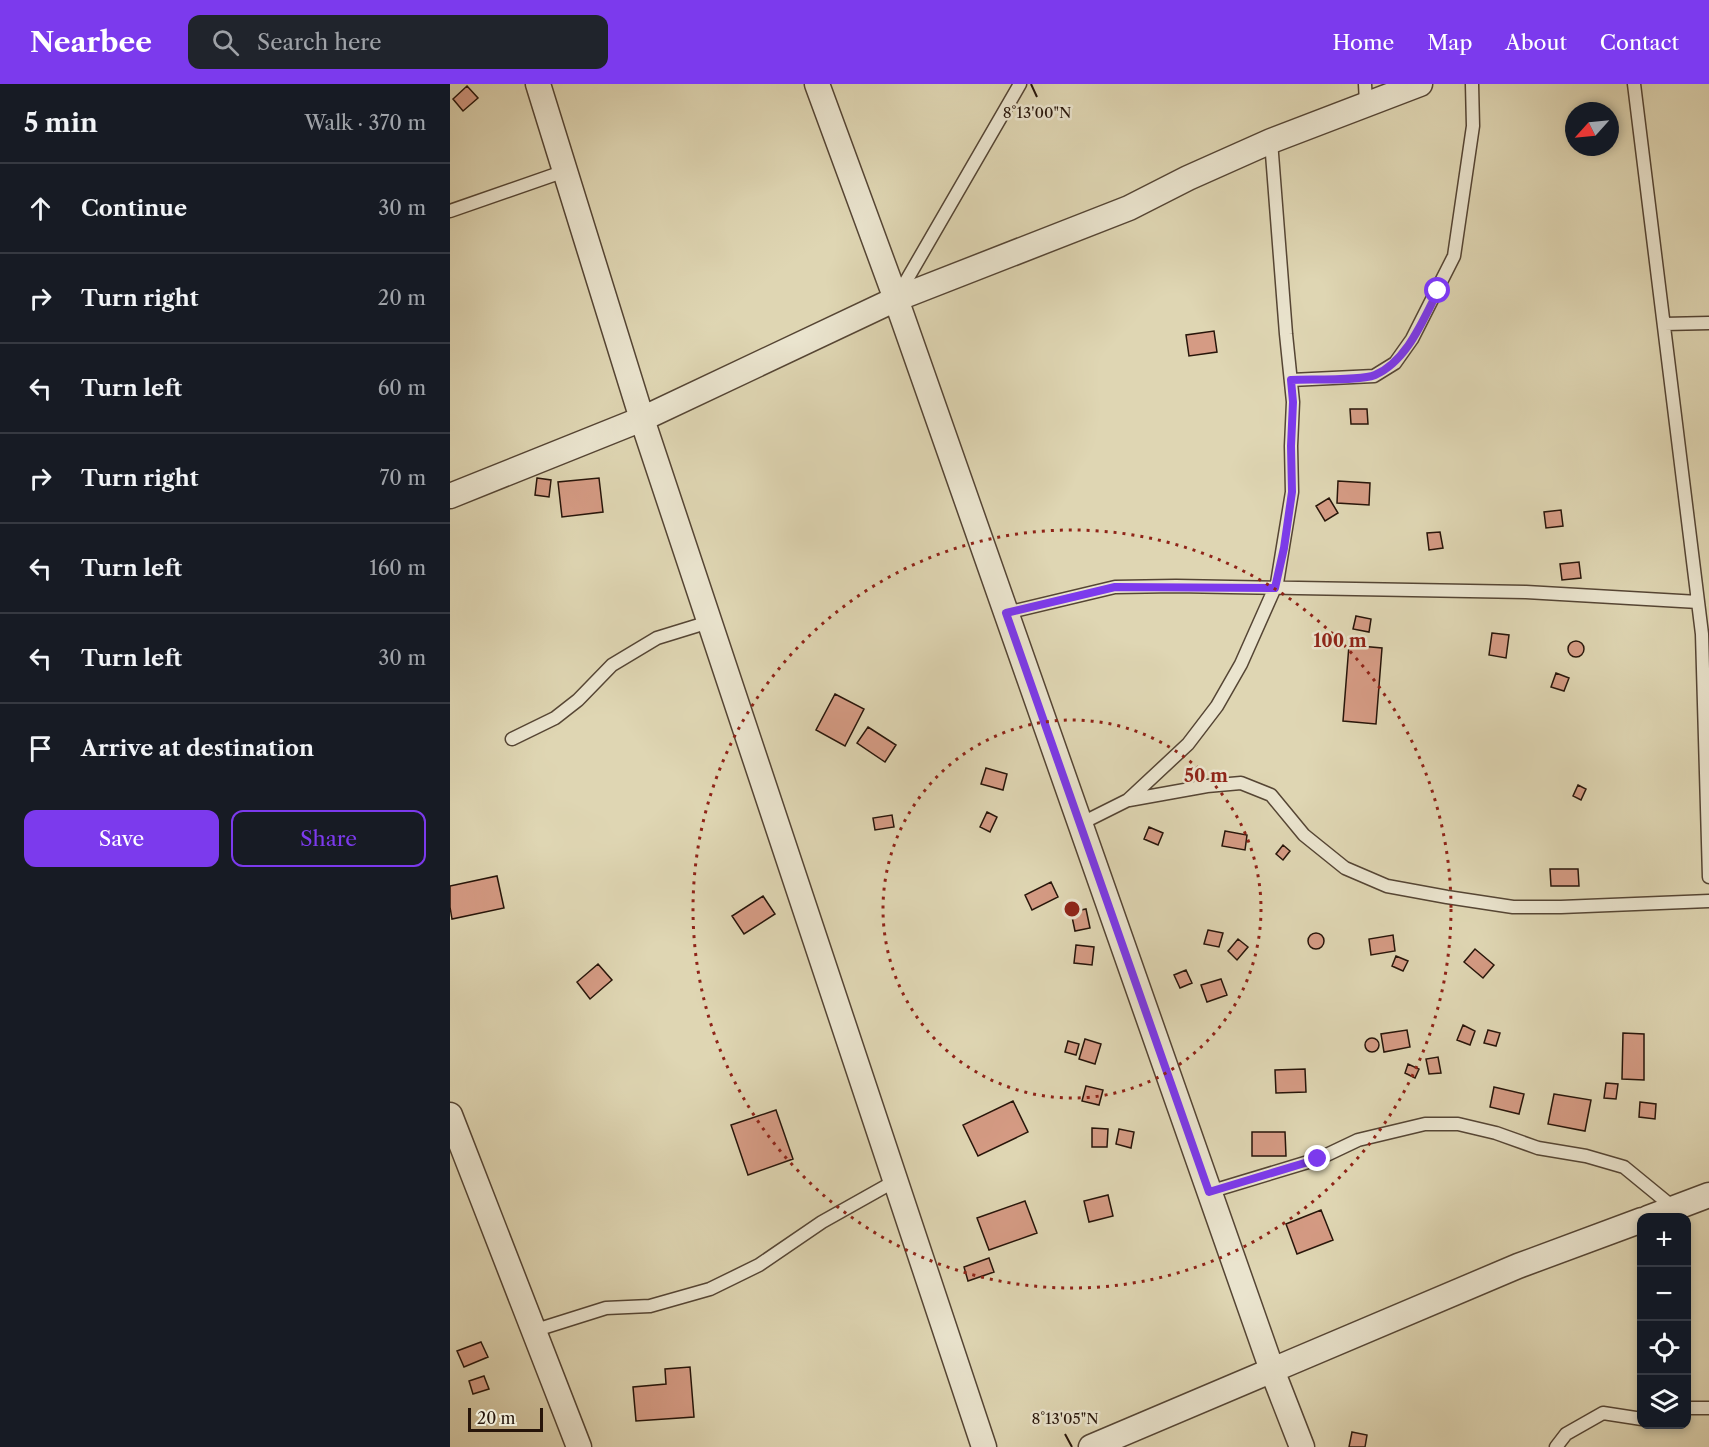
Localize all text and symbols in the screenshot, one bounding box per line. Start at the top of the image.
search box [188,15,608,69]
text: Nearbee [30,25,152,59]
icon: search [209,26,242,59]
text: Search here [257,29,382,56]
text: Home [1333,30,1394,55]
text: Map [1427,30,1472,55]
text: About [1505,30,1567,55]
text: Contact [1600,30,1679,55]
north arrow [1565,102,1619,156]
text: 8°13'00"N [1003,103,1071,122]
text: 5 min [24,107,98,139]
text: Walk · 370 m [304,111,426,135]
icon: ahead [24,192,57,225]
text: Continue [81,195,187,222]
text: 30 m [378,196,426,220]
route start [1424,277,1450,303]
icon: right [24,282,57,315]
text: Turn right [81,285,199,312]
text: 20 m [378,286,426,310]
icon: left [24,372,57,405]
text: Turn left [81,375,182,402]
text: 60 m [378,376,426,400]
icon: right [24,462,57,495]
text: Turn right [81,465,199,492]
text: 70 m [380,466,426,490]
icon: left [24,552,57,585]
text: Turn left [81,555,182,582]
text: 160 m [369,556,426,580]
text: 100 m [1313,630,1367,652]
icon: left [24,642,57,675]
text: Turn left [81,645,182,672]
text: 30 m [378,646,426,670]
icon: arrive [24,732,57,765]
text: Arrive at destination [81,735,314,762]
text: 50 m [1184,765,1228,787]
button: Save [24,810,219,867]
button: Share [231,810,426,867]
centre of rings [1062,899,1082,919]
route end [1304,1145,1330,1171]
map controls [1637,1213,1691,1429]
button: + [1637,1213,1691,1267]
button: − [1637,1267,1691,1321]
button: locate [1637,1321,1691,1375]
button: layers [1637,1375,1691,1429]
scale bar [468,1405,543,1432]
text: 20 m [477,1408,516,1428]
text: 8°13'05"N [1031,1409,1099,1428]

